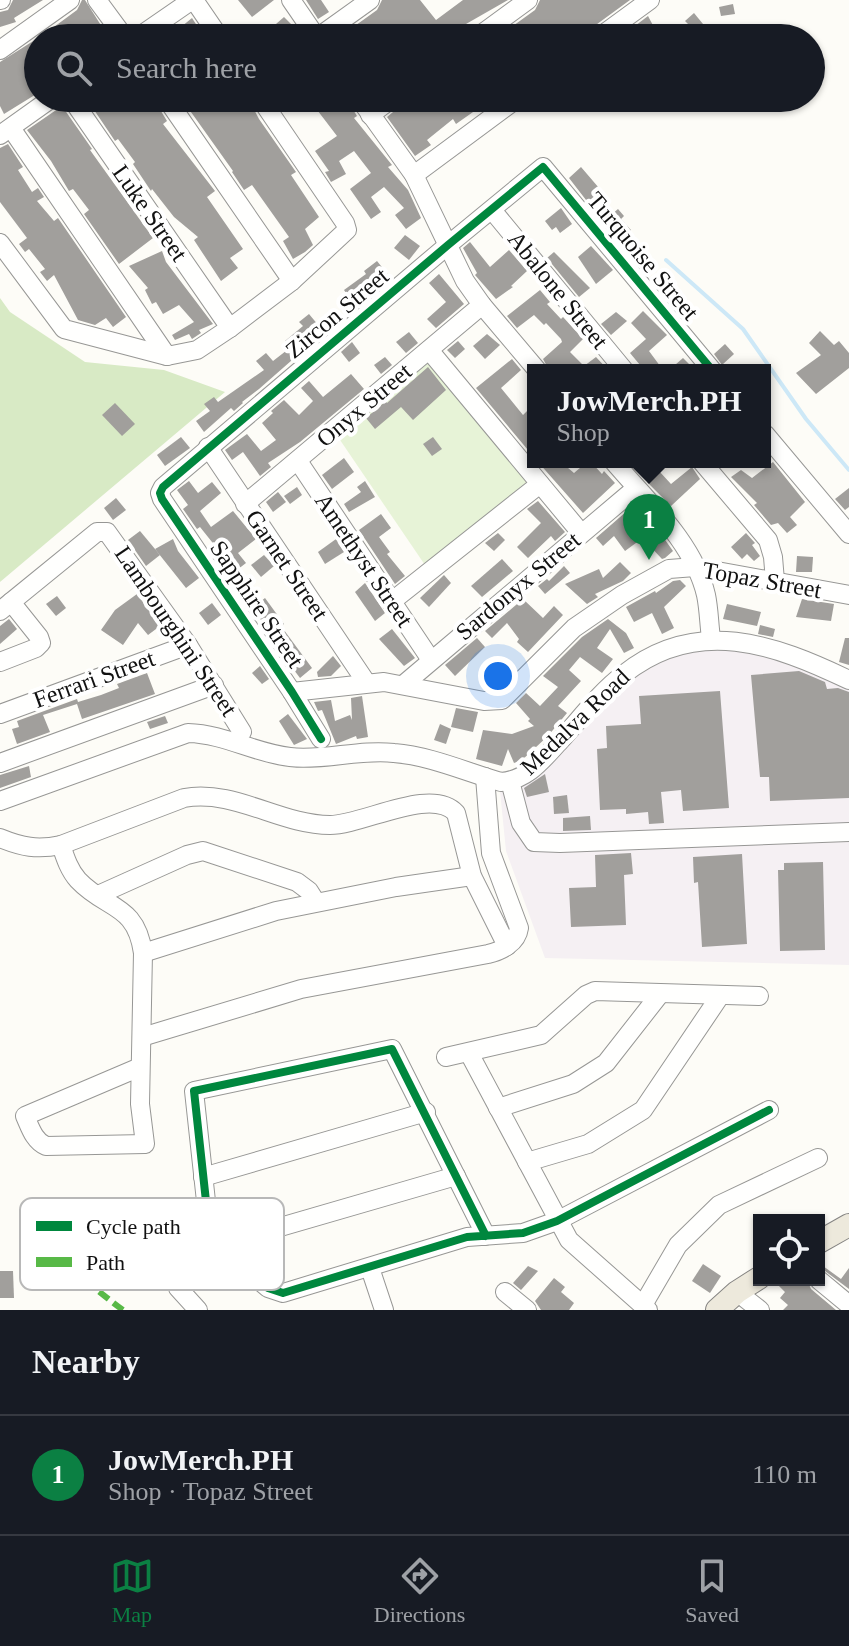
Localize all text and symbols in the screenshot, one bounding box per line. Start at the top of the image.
search box [24,24,825,112]
icon: search [52,46,96,90]
text: Search here [116,51,257,84]
street label: Luke Street [107,160,193,266]
street label: Turquoise Street [582,187,704,325]
street label: Abalone Street [503,226,613,354]
street label: Zircon Street [280,262,394,363]
street label: Onyx Street [311,358,417,452]
popup [527,364,771,468]
text: JowMerch.PH [556,384,742,417]
text: Shop [556,418,610,447]
street label: Amethyst Street [310,488,418,632]
pin: 1 [623,494,675,560]
street label: Garnet Street [241,505,334,625]
street label: Sardonyx Street [451,526,586,645]
street label: Sapphire Street [205,536,309,673]
street label: Lambourghini Street [110,541,243,721]
street label: Topaz Street [701,557,824,603]
street label: Ferrari Street [30,645,159,713]
your location [478,656,518,696]
street label: Medalva Road [515,664,635,780]
legend [20,1198,284,1290]
text: Cycle path [86,1214,181,1239]
map controls [753,1214,825,1286]
button: locate [753,1214,825,1286]
text: Path [86,1250,125,1275]
text: Nearby [32,1343,140,1380]
text: JowMerch.PH [108,1443,293,1476]
text: 1 [52,1460,65,1489]
text: 110 m [752,1460,817,1489]
text: Shop · Topaz Street [108,1477,313,1506]
tab: Map [110,1554,154,1628]
tab: Directions [374,1554,465,1628]
tab: Saved [685,1554,739,1628]

